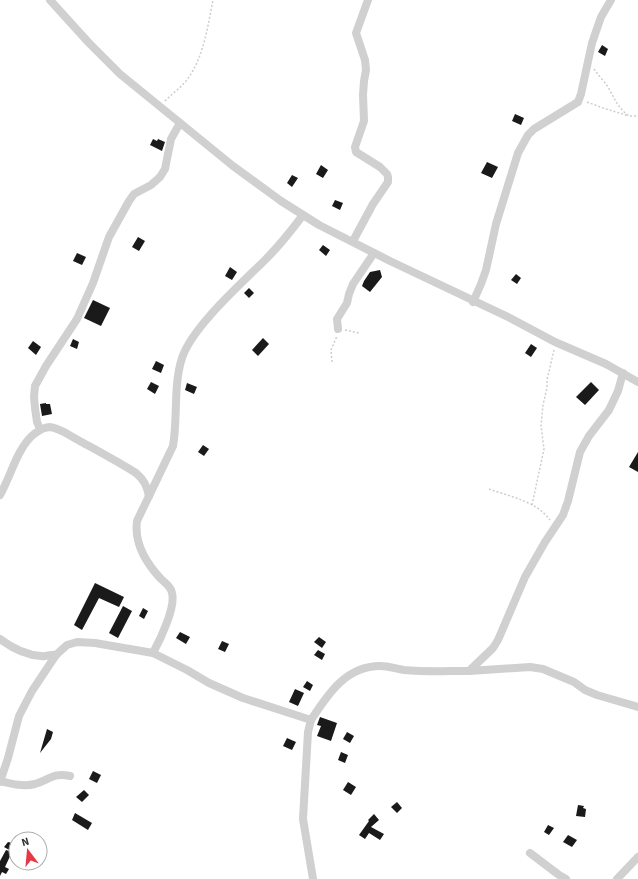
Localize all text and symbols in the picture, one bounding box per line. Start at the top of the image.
north arrow [8,831,48,871]
text: N [20,834,31,850]

